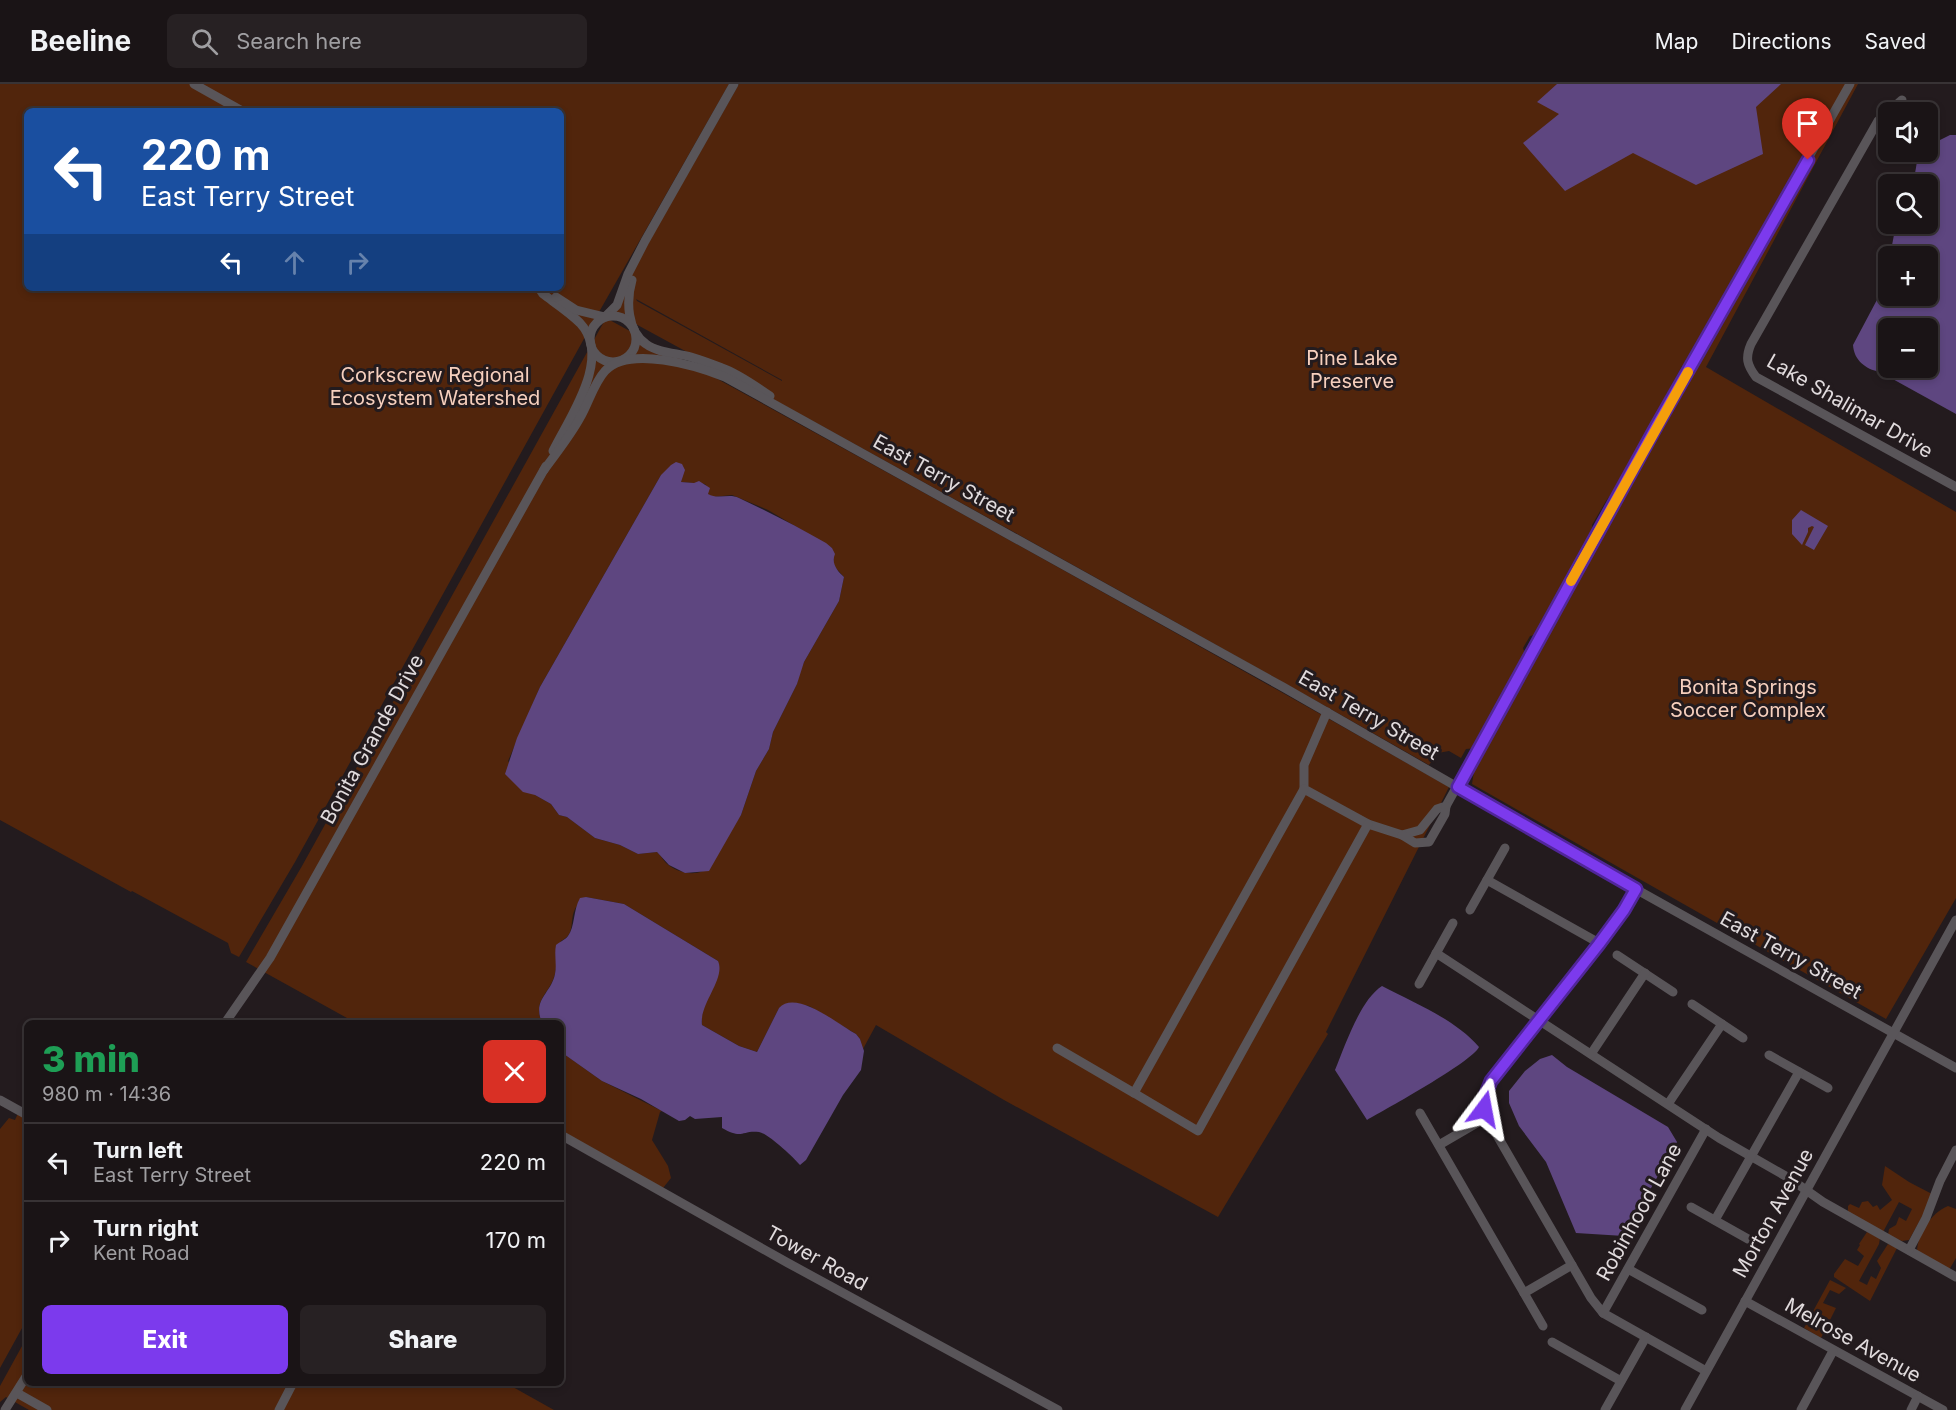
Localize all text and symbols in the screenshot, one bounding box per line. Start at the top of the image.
search box [167,14,587,68]
text: Beeline [30,24,131,58]
icon: search [188,25,221,58]
text: Search here [236,28,362,54]
text: Map [1655,29,1698,54]
text: Directions [1731,29,1832,54]
text: Saved [1865,29,1926,54]
pin [1782,98,1833,160]
map controls [1878,102,1938,378]
button: sound [1878,102,1938,162]
icon: arrive [1791,107,1824,140]
text: 220 m [141,129,271,180]
icon: left [42,132,120,210]
button: search [1878,174,1938,234]
text: East Terry Street [141,180,354,213]
icon: left [215,246,248,279]
icon: ahead [278,246,311,279]
icon: right [341,246,374,279]
button: + [1878,246,1938,306]
button: − [1878,318,1938,378]
park label: Pine Lake Preserve [1306,346,1398,393]
street label: Lake Shalimar Drive [1763,349,1937,463]
park label: Corkscrew Regional Ecosystem Watershed [330,363,540,410]
street label: East Terry Street [869,429,1019,527]
street label: Bonita Grande Drive [315,650,429,828]
street label: East Terry Street [1295,665,1444,765]
park label: Bonita Springs Soccer Complex [1670,675,1826,722]
street label: East Terry Street [1716,906,1866,1004]
text: 3 min [42,1037,140,1081]
button: close [483,1040,546,1103]
position arrow [1452,1077,1516,1141]
text: 980 m · 14:36 [42,1082,171,1106]
text: Turn left [93,1137,183,1163]
street label: Robinhood Lane [1591,1139,1687,1285]
street label: Morton Avenue [1728,1144,1818,1282]
icon: left [42,1146,75,1179]
text: 220 m [480,1149,546,1175]
text: East Terry Street [93,1163,251,1187]
text: Turn right [93,1215,199,1241]
street label: Tower Road [762,1220,872,1296]
icon: right [42,1224,75,1257]
text: 170 m [486,1227,546,1253]
text: Kent Road [93,1241,190,1265]
street label: Melrose Avenue [1781,1293,1925,1387]
button: Exit [42,1305,288,1374]
button: Share [300,1305,546,1374]

